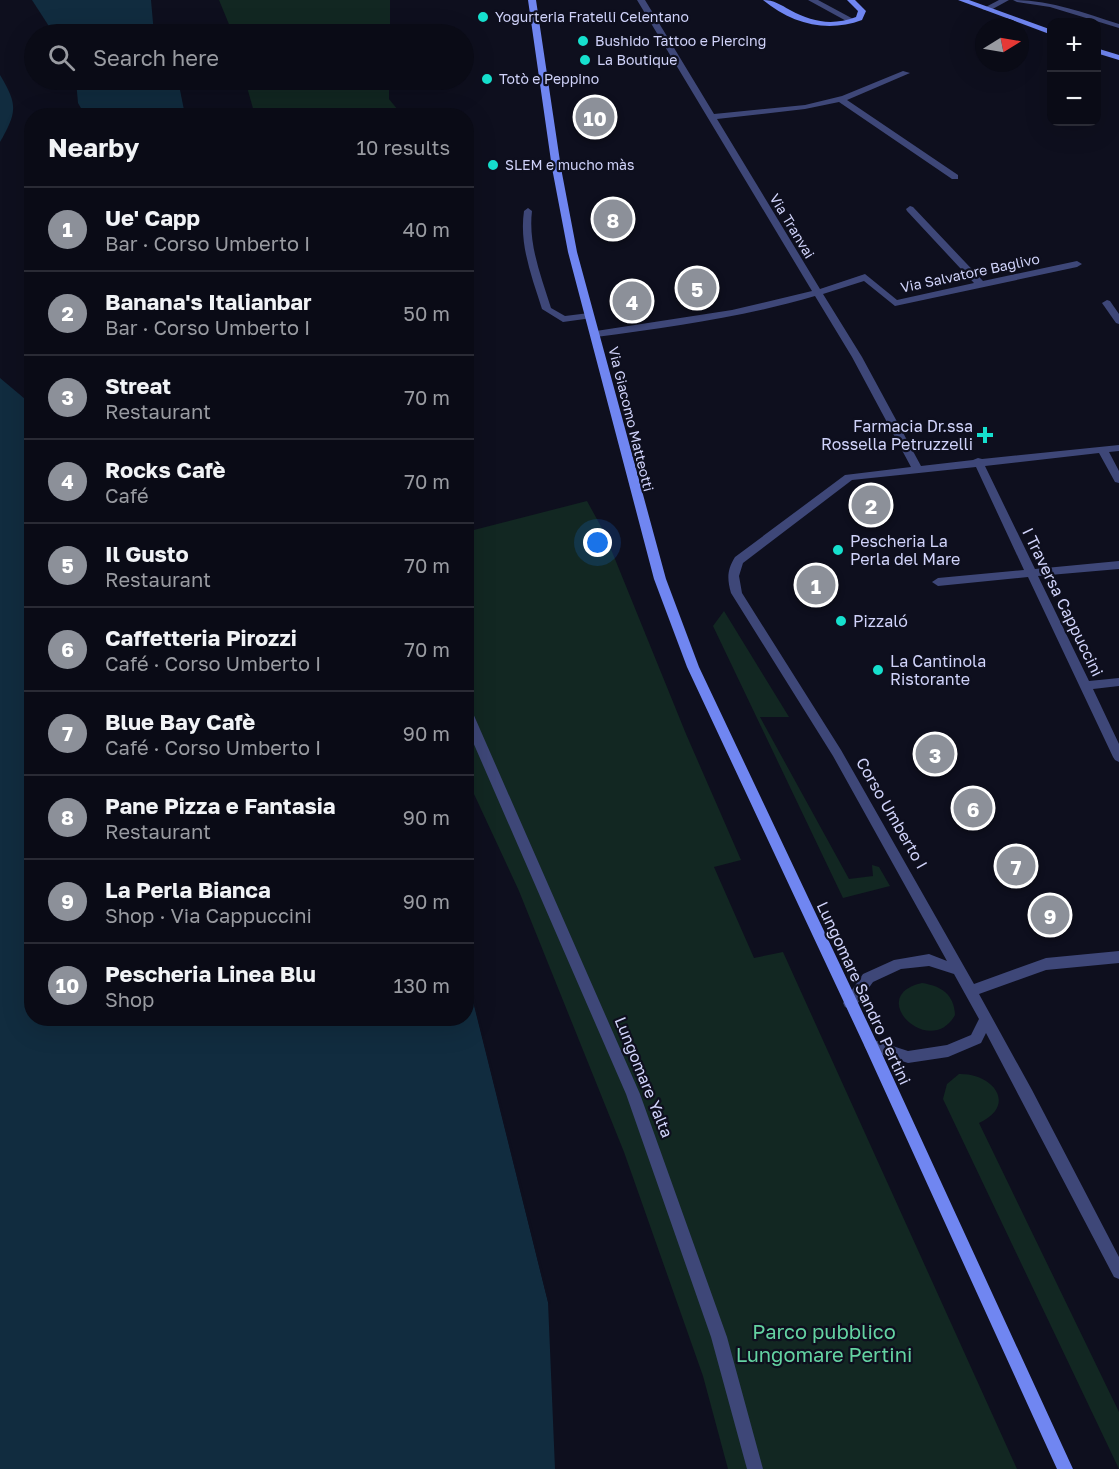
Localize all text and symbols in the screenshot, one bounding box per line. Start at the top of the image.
place label: Yogurteria Fratelli Celentano [495,8,689,25]
marker: Yogurteria Fratelli Celentano [476,10,490,24]
north arrow [975,18,1029,72]
map controls [1047,18,1101,126]
button: + [1047,18,1101,72]
search box [24,24,474,90]
place label: Bushido Tattoo e Piercing [595,32,766,49]
marker: Bushido Tattoo e Piercing [576,34,590,48]
icon: search [45,41,78,74]
text: Search here [93,44,219,71]
place label: La Boutique [597,51,677,68]
marker: La Boutique [578,53,592,67]
place label: Totò e Peppino [499,70,599,87]
marker: Totò e Peppino [480,72,494,86]
button: − [1047,72,1101,126]
pin: 10 [576,94,614,140]
text: Nearby [48,132,139,163]
text: 10 results [356,135,450,159]
place label: SLEM e mucho màs [505,156,634,173]
marker: SLEM e mucho màs [486,158,500,172]
street label: Via Tranvai [766,190,818,261]
pin: 8 [594,196,632,242]
text: Ue' Capp [105,204,200,231]
text: 1 [62,217,73,241]
text: 40 m [403,217,450,241]
text: Bar · Corso Umberto I [105,231,310,255]
street label: Via Salvatore Baglivo [899,249,1041,296]
pin: 5 [678,266,716,310]
pin: 4 [612,278,652,324]
text: Banana's Italianbar [105,288,312,315]
text: 2 [61,301,74,325]
text: 50 m [403,301,450,325]
text: Bar · Corso Umberto I [105,315,310,339]
street label: Via Giacomo Matteotti [605,345,658,493]
text: Streat [105,372,171,399]
text: 3 [61,385,74,409]
text: 70 m [404,385,450,409]
text: Restaurant [105,399,211,423]
place label: Farmacia Dr.ssa Rossella Petruzzelli [821,416,973,454]
marker: Farmacia Dr.ssa Rossella Petruzzelli [978,428,992,442]
text: Rocks Cafè [105,456,226,483]
text: 4 [61,469,74,493]
text: 70 m [404,469,450,493]
pin: 2 [852,482,890,528]
text: Café [105,483,149,507]
street label: I Traversa Cappuccini [1018,524,1108,680]
your location [583,528,612,557]
place label: Pescheria La Perla del Mare [850,531,960,569]
text: Il Gusto [105,540,189,567]
marker: Pescheria La Perla del Mare [831,543,845,557]
text: 5 [61,553,74,577]
text: 70 m [404,553,450,577]
pin: 1 [796,562,836,608]
text: Restaurant [105,567,211,591]
place label: Pizzaló [853,611,908,631]
marker: Pizzaló [834,614,848,628]
text: Caffetteria Pirozzi [105,624,297,651]
text: 6 [61,637,74,661]
text: 70 m [404,637,450,661]
text: Café · Corso Umberto I [105,651,321,675]
place label: La Cantinola Ristorante [890,651,986,689]
marker: La Cantinola Ristorante [871,663,885,677]
text: Blue Bay Cafè [105,708,255,735]
text: 7 [62,721,73,745]
text: 90 m [403,721,450,745]
pin: 3 [916,732,954,777]
text: Café · Corso Umberto I [105,735,321,759]
street label: Corso Umberto I [852,754,932,872]
pin: 6 [954,786,992,830]
text: Pane Pizza e Fantasia [105,792,336,819]
text: 8 [61,805,74,829]
text: 90 m [403,805,450,829]
text: Restaurant [105,819,211,843]
pin: 7 [996,844,1036,888]
text: La Perla Bianca [105,876,271,903]
text: 9 [61,889,74,913]
text: 90 m [403,889,450,913]
pin: 9 [1030,892,1070,938]
street label: Lungomare Sandro Pertini [813,898,915,1088]
text: Shop · Via Cappuccini [105,903,312,927]
text: Pescheria Linea Blu [105,960,316,987]
text: 10 [56,973,79,997]
text: 130 m [394,973,450,997]
text: Shop [105,987,154,1011]
street label: Lungomare Yalta [611,1014,677,1140]
park label: Parco pubblico Lungomare Pertini [736,1319,912,1366]

